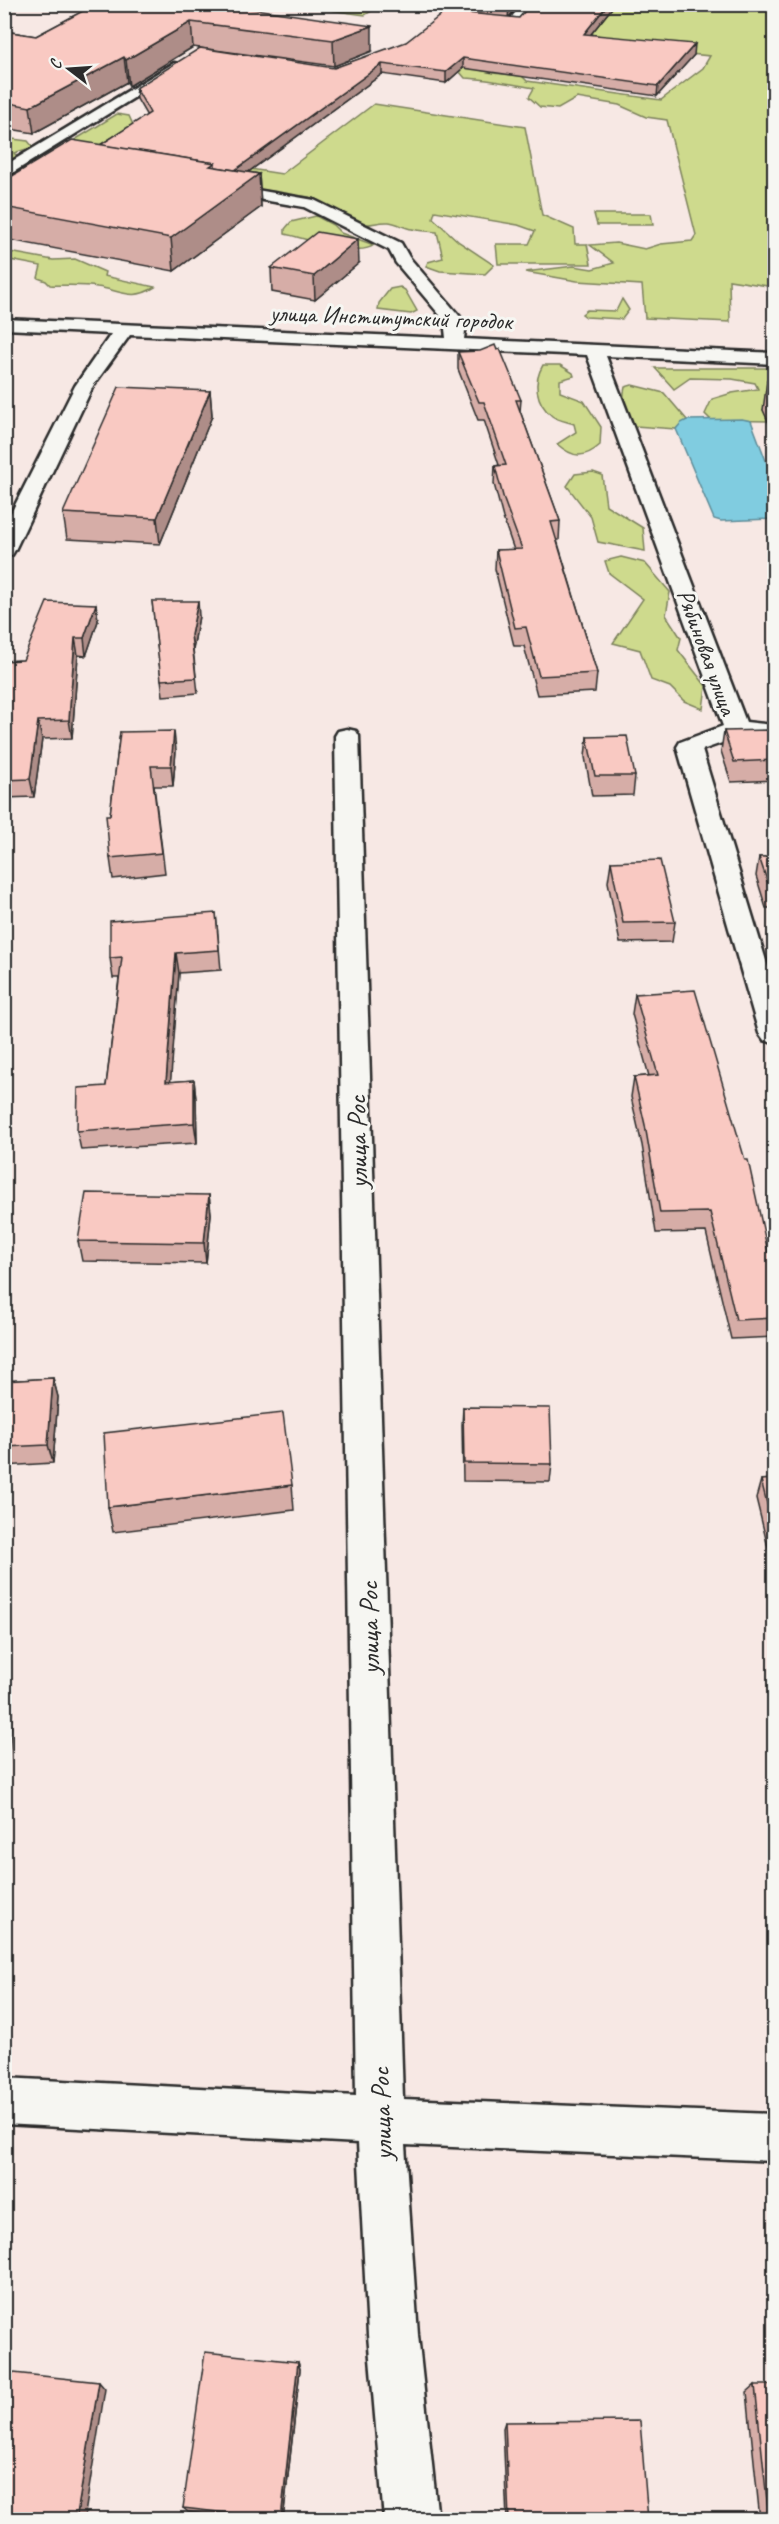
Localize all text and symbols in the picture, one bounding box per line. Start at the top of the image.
north arrow [39,39,99,99]
text: С [45,56,67,72]
street label: улица Институтский городок [268,298,515,336]
street label: Рябиновая улица [670,585,744,720]
street label: улица Рос [339,1094,375,1191]
street label: улица Рос [351,1580,387,1677]
street label: улица Рос [362,2065,400,2163]

